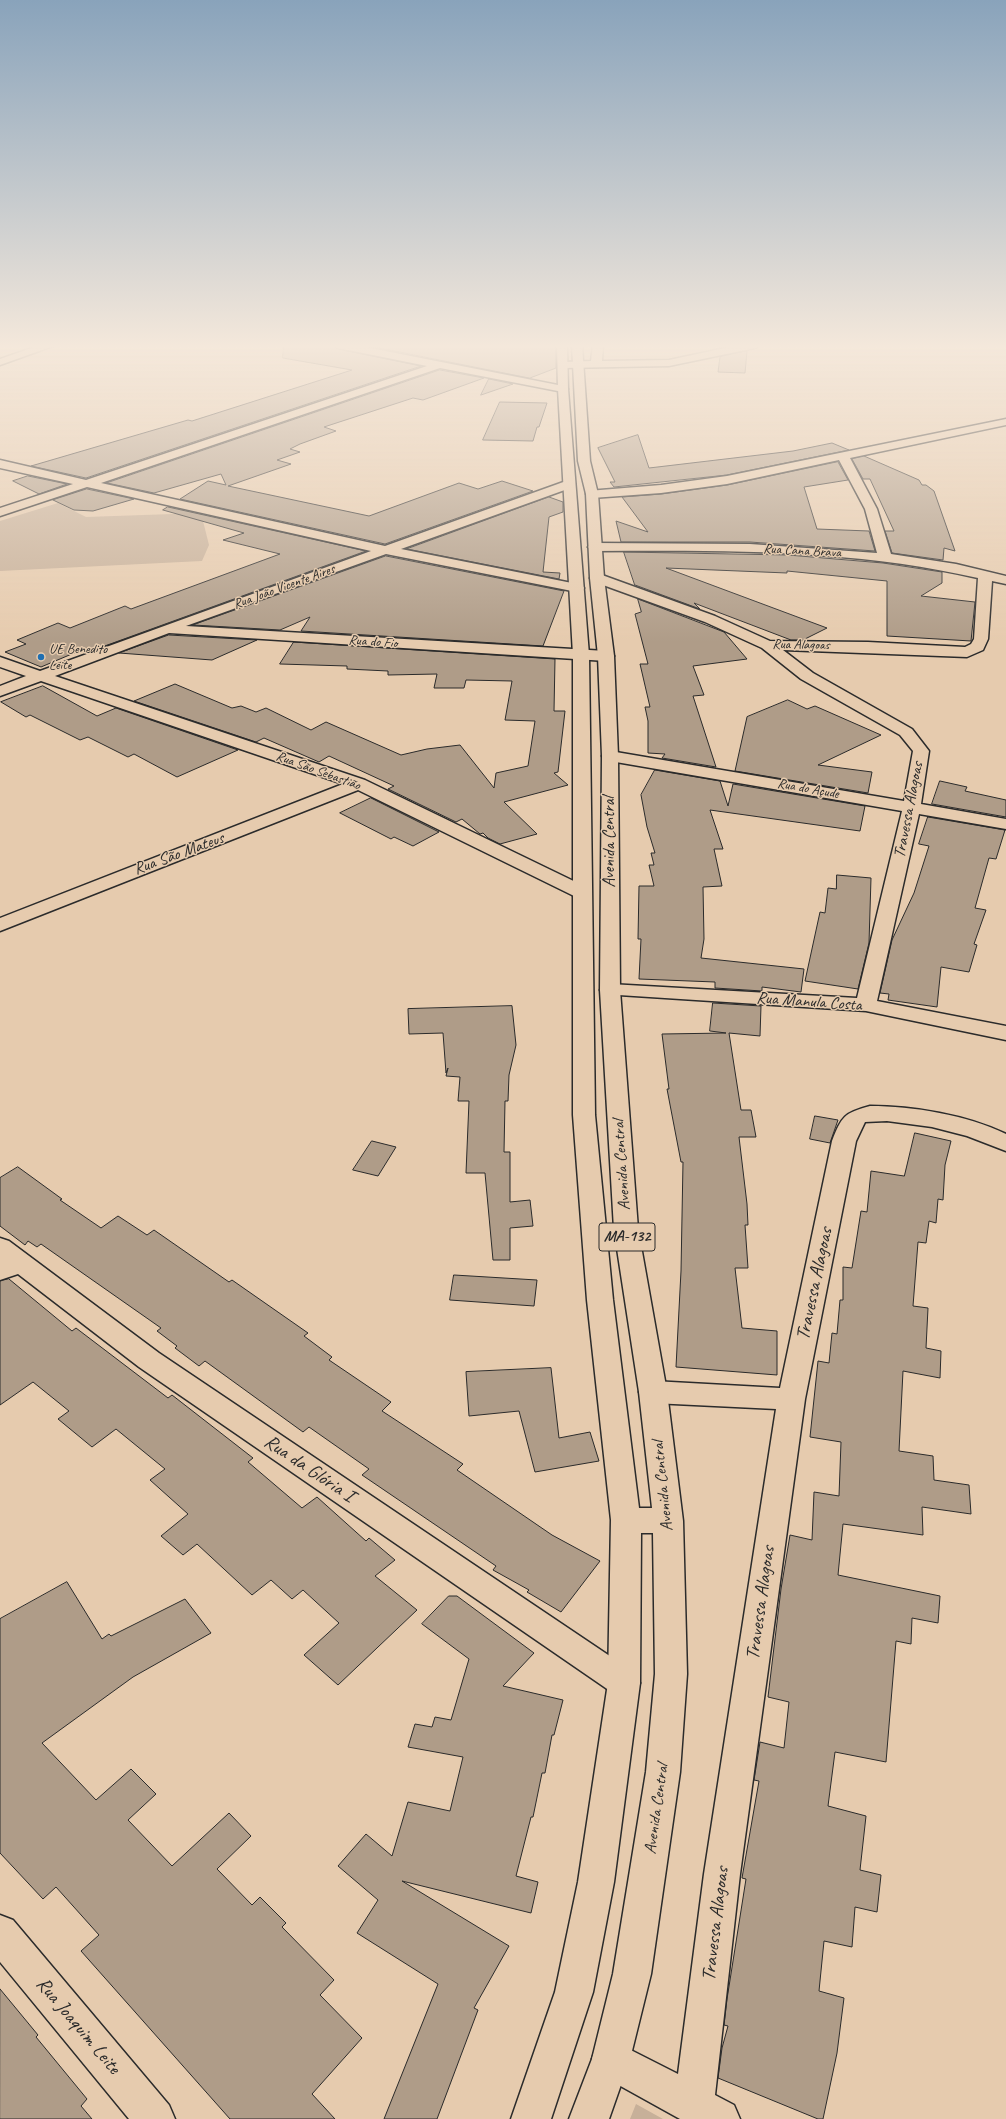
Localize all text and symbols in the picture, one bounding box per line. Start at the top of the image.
street label: Rua Cana Brava [763,541,841,561]
street label: Rua João Vicente Aires [231,561,337,613]
street label: Rua do Fio [348,632,398,652]
street label: Rua Alagoas [772,636,830,654]
place label: UE Benedito Leite [49,641,107,674]
marker: UE Benedito Leite [36,652,46,662]
street label: Rua São Sebastião [274,748,362,794]
street label: Travessa Alagoas [890,760,928,860]
street label: Rua do Açude [776,775,840,803]
street label: Avenida Central [600,797,620,887]
street label: Rua São Mateus [131,828,227,880]
street label: Rua Manula Costa [756,988,862,1016]
street label: Avenida Central [609,1119,635,1211]
road number: MA-132 [599,1223,655,1251]
street label: Travessa Alagoas [791,1225,839,1343]
street label: Rua da Glória I [259,1430,359,1508]
street label: Avenida Central [648,1440,678,1532]
street label: Travessa Alagoas [741,1545,781,1661]
street label: Avenida Central [641,1763,673,1855]
street label: Travessa Alagoas [697,1866,735,1982]
street label: Rua Joaquim Leite [31,1973,125,2079]

